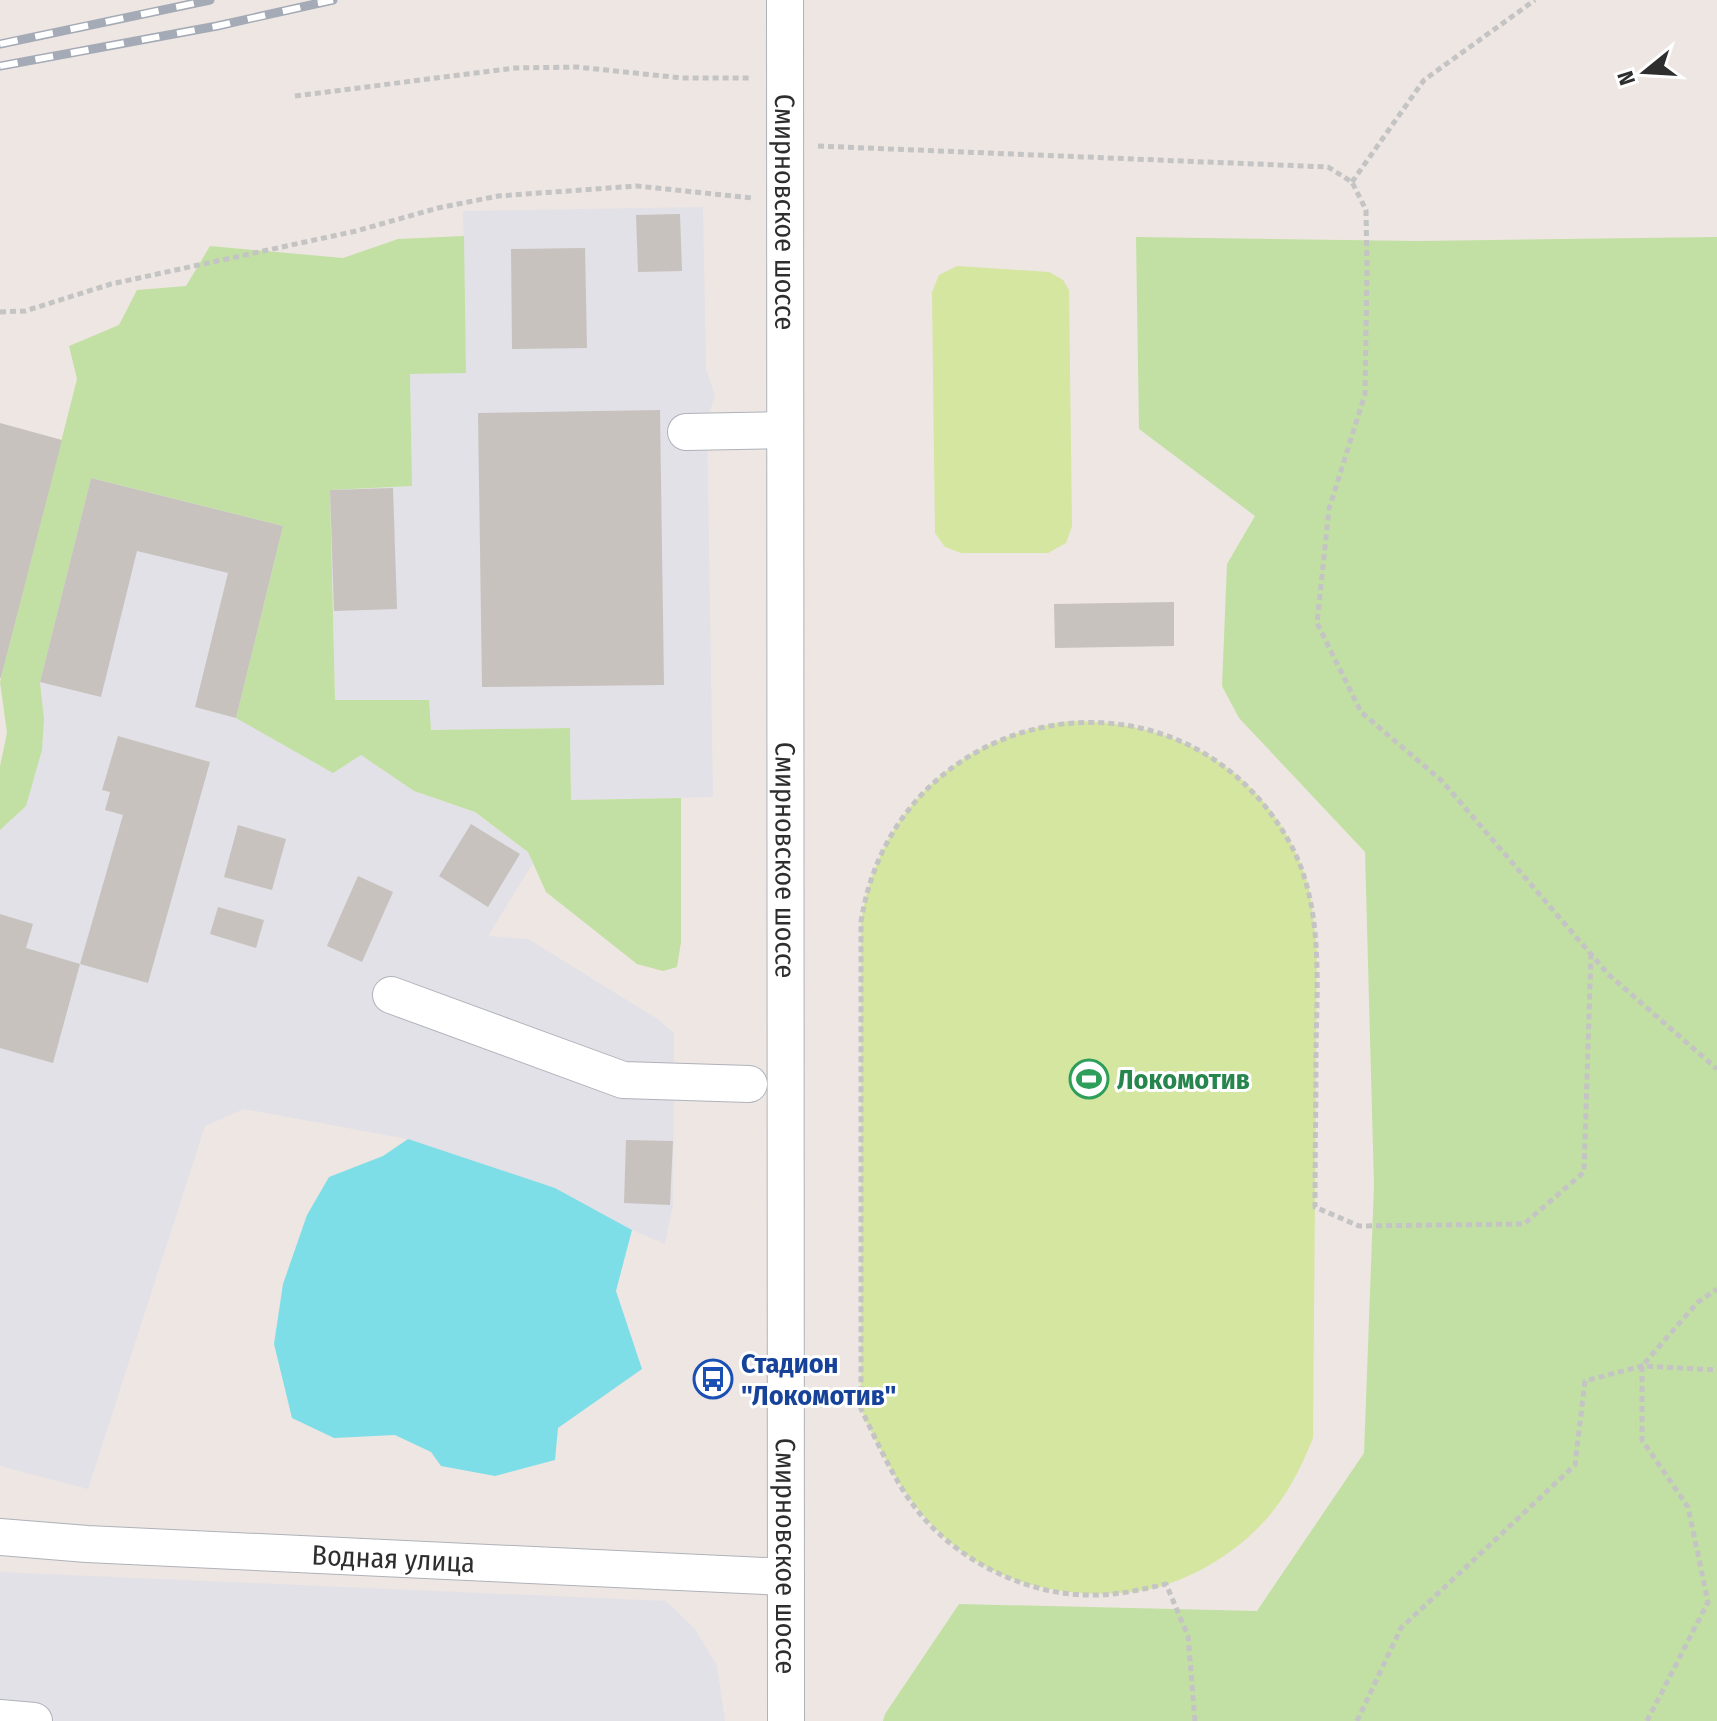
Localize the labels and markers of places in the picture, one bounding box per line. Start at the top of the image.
sports icon: Локомотив [1068,1058,1110,1100]
place label: Локомотив [1117,1063,1250,1096]
place label: Стадион "Локомотив" [741,1347,896,1412]
bus stop icon: Стадион "Локомотив" [692,1358,734,1400]

